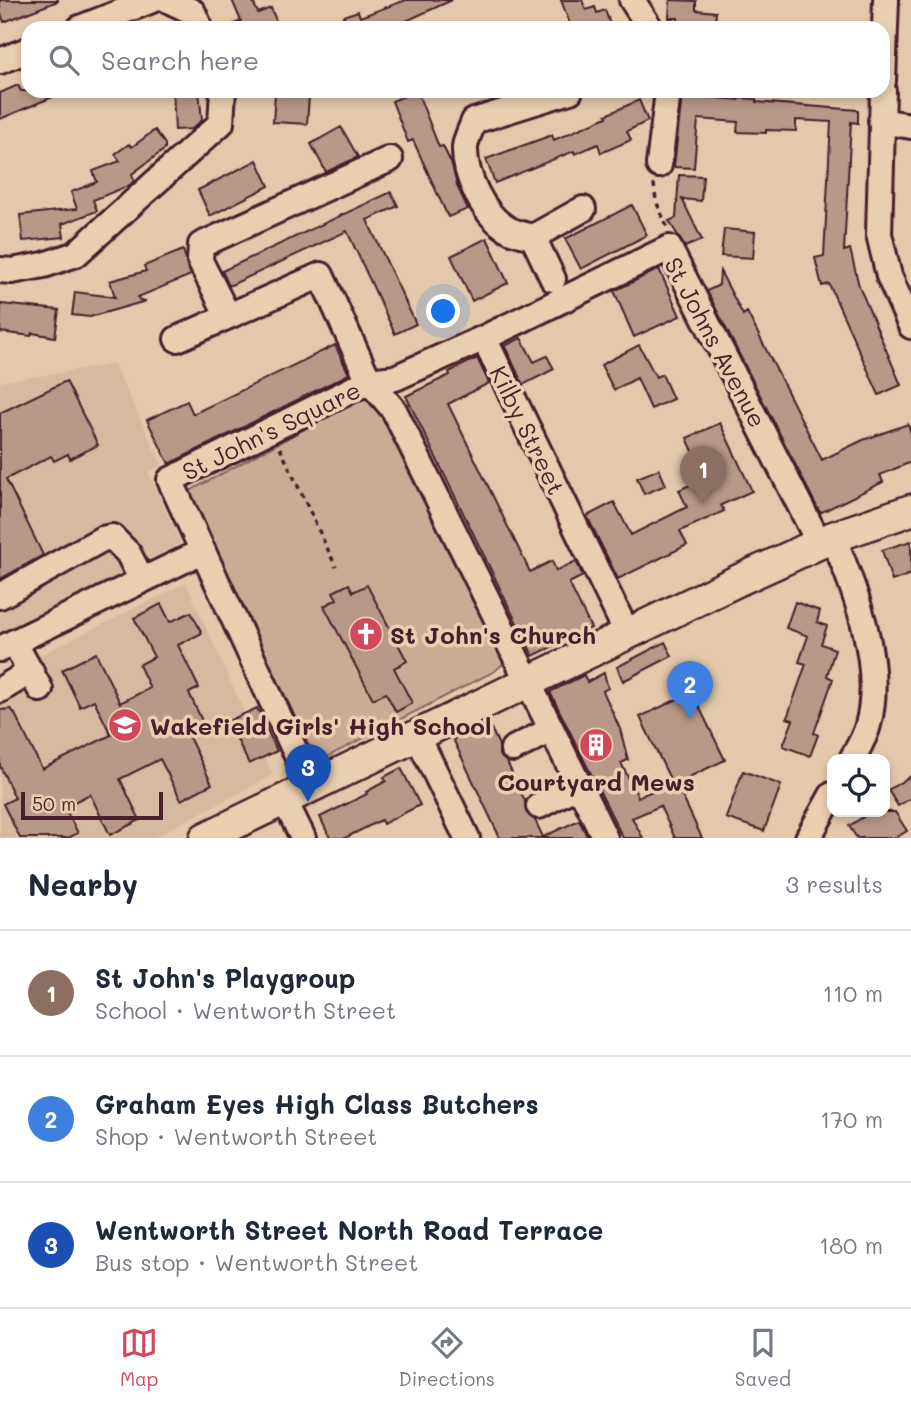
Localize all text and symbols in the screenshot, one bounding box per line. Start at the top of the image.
search box [21,21,890,98]
icon: search [45,41,83,79]
text: Search here [101,43,259,77]
street label: St Johns Avenue [658,252,774,432]
your location [426,294,460,328]
street label: Kilby Street [483,360,573,500]
street label: St John's Square [177,373,365,487]
pin: 1 [680,446,726,504]
church icon: St John's Church [347,615,385,653]
place label: St John's Church [390,619,596,650]
pin: 2 [667,661,713,719]
school or university icon: Wakefield Girls' High School [106,706,144,744]
place label: Wakefield Girls' High School [150,710,491,741]
building icon: Courtyard Mews [577,726,615,764]
pin: 3 [285,744,331,802]
map controls [827,754,890,817]
button: locate [827,754,890,817]
place label: Courtyard Mews [497,766,695,797]
scale bar [21,789,163,821]
text: 50 m [32,791,76,816]
text: Nearby [28,864,138,904]
text: 3 results [786,869,883,899]
text: St John's Playgroup [95,961,355,995]
text: 1 [46,978,56,1008]
text: 110 m [823,978,883,1008]
text: School · Wentworth Street [95,995,396,1025]
text: Graham Eyes High Class Butchers [95,1087,539,1121]
text: 2 [45,1104,57,1134]
text: 170 m [820,1104,883,1134]
text: Shop · Wentworth Street [95,1121,378,1151]
text: Wentworth Street North Road Terrace [95,1213,603,1247]
text: 3 [44,1230,58,1260]
text: 180 m [819,1230,883,1260]
text: Bus stop · Wentworth Street [95,1247,418,1277]
tab: Map [120,1324,159,1391]
tab: Directions [398,1324,495,1391]
tab: Saved [735,1324,791,1391]

